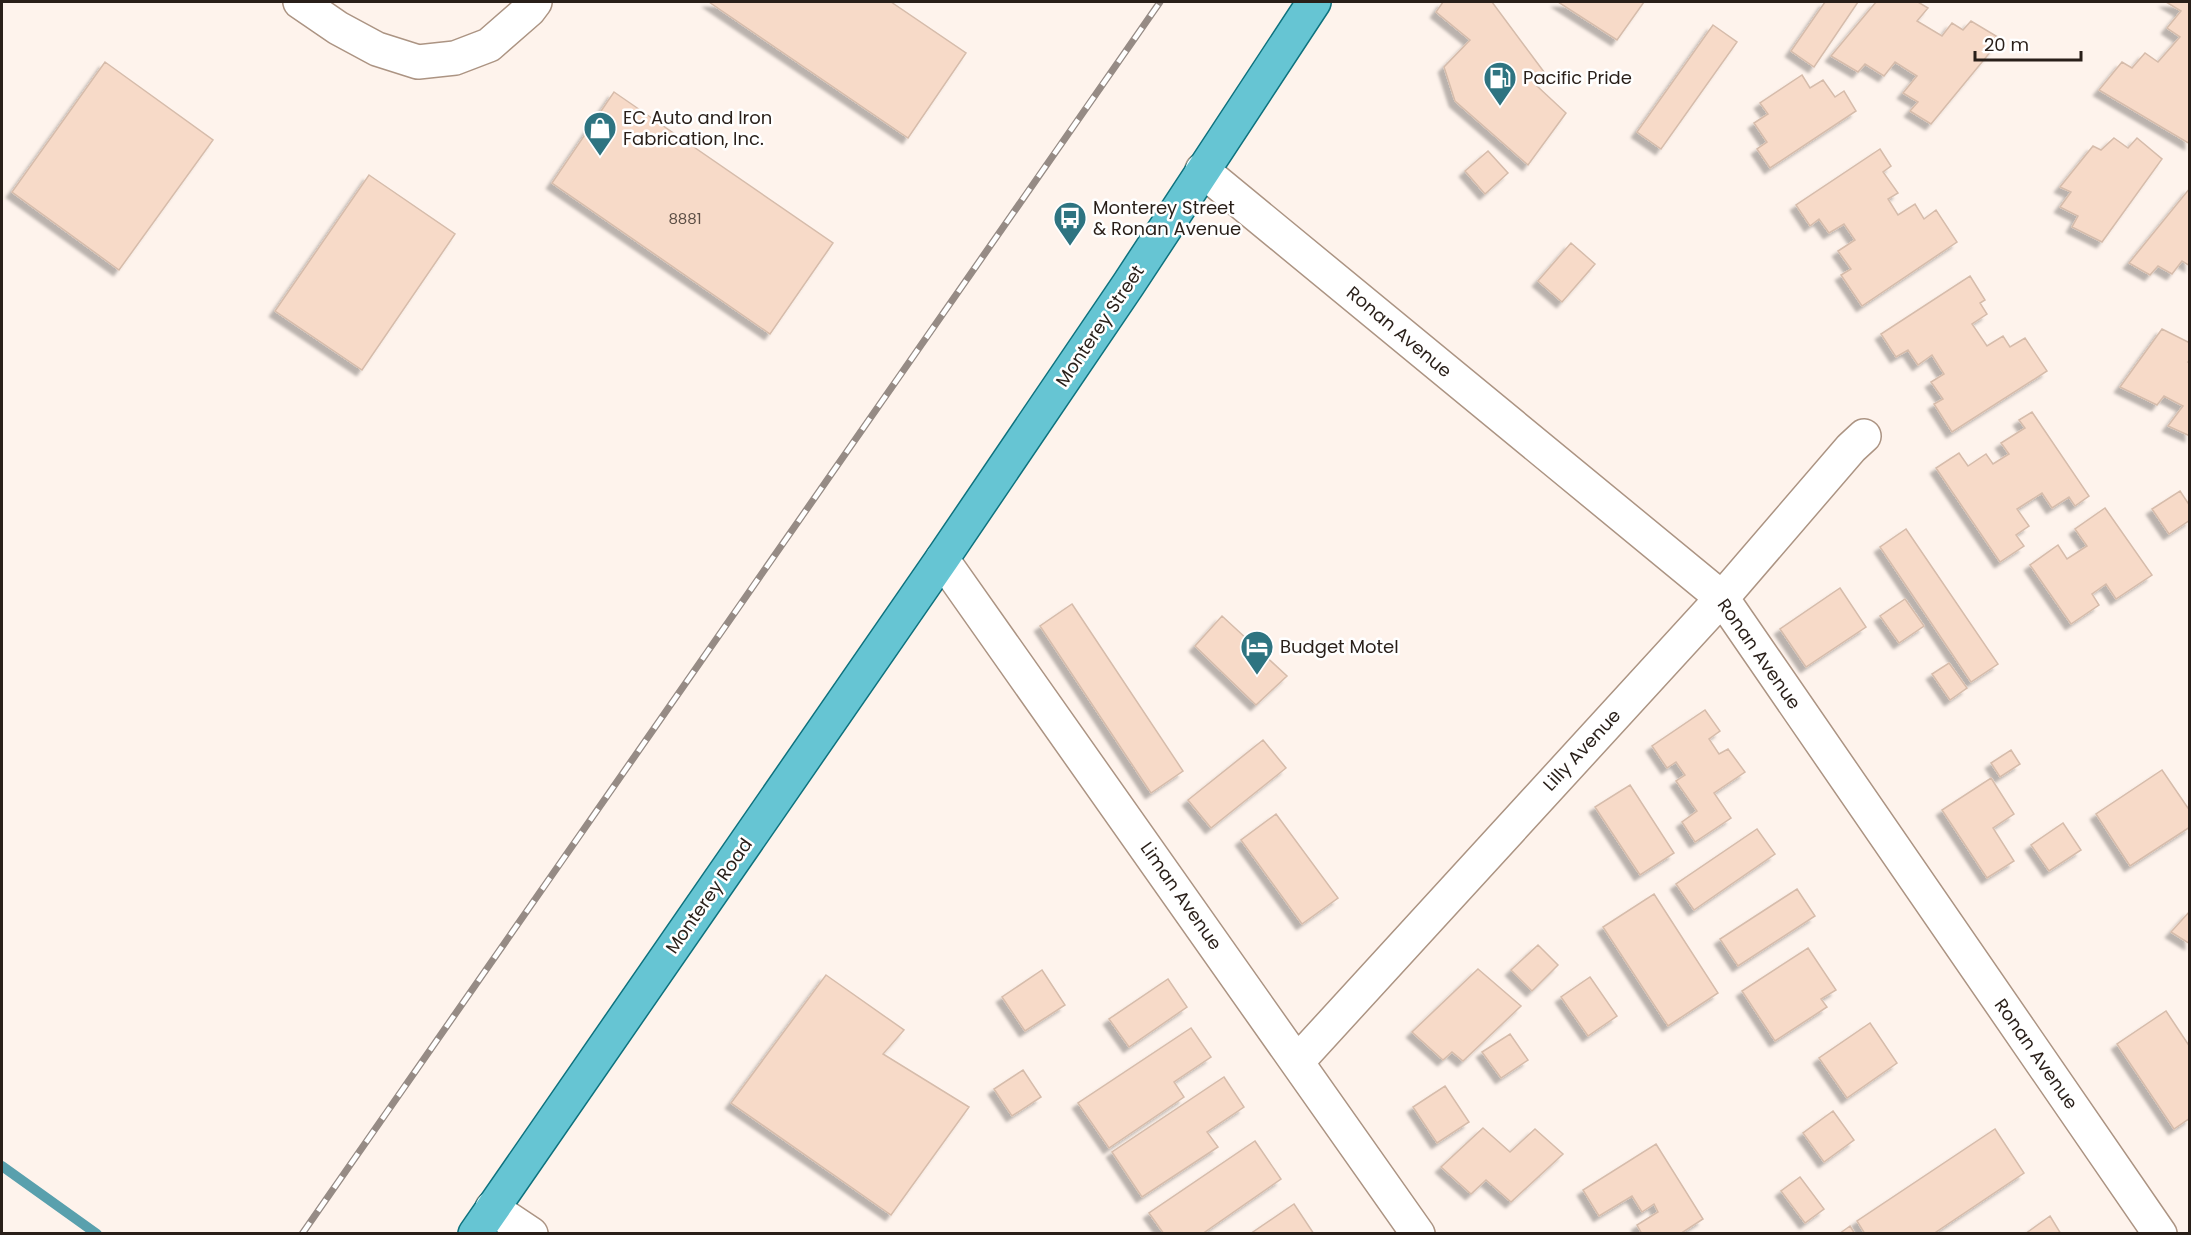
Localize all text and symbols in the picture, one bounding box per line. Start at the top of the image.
scale bar [1975,24,2082,62]
text: 20 m [1984,32,2029,57]
fuel station icon: Pacific Pride [1482,60,1518,107]
place label: Pacific Pride [1523,65,1632,90]
place label: EC Auto and Iron Fabrication, Inc. [623,105,772,151]
shop icon: EC Auto and Iron Fabrication, Inc. [582,110,618,157]
place label: Monterey Street & Ronan Avenue [1093,195,1241,241]
bus stop icon: Monterey Street & Ronan Avenue [1052,200,1088,247]
house number: 8881 [668,208,702,229]
street label: Monterey Street [1050,260,1150,391]
street label: Ronan Avenue [1341,280,1457,383]
street label: Ronan Avenue [1712,593,1807,714]
hotel icon: Budget Motel [1239,629,1275,676]
place label: Budget Motel [1280,634,1399,659]
street label: Lilly Avenue [1537,703,1626,796]
street label: Monterey Road [659,833,758,959]
street label: Liman Avenue [1135,837,1228,955]
street label: Ronan Avenue [1989,993,2084,1114]

